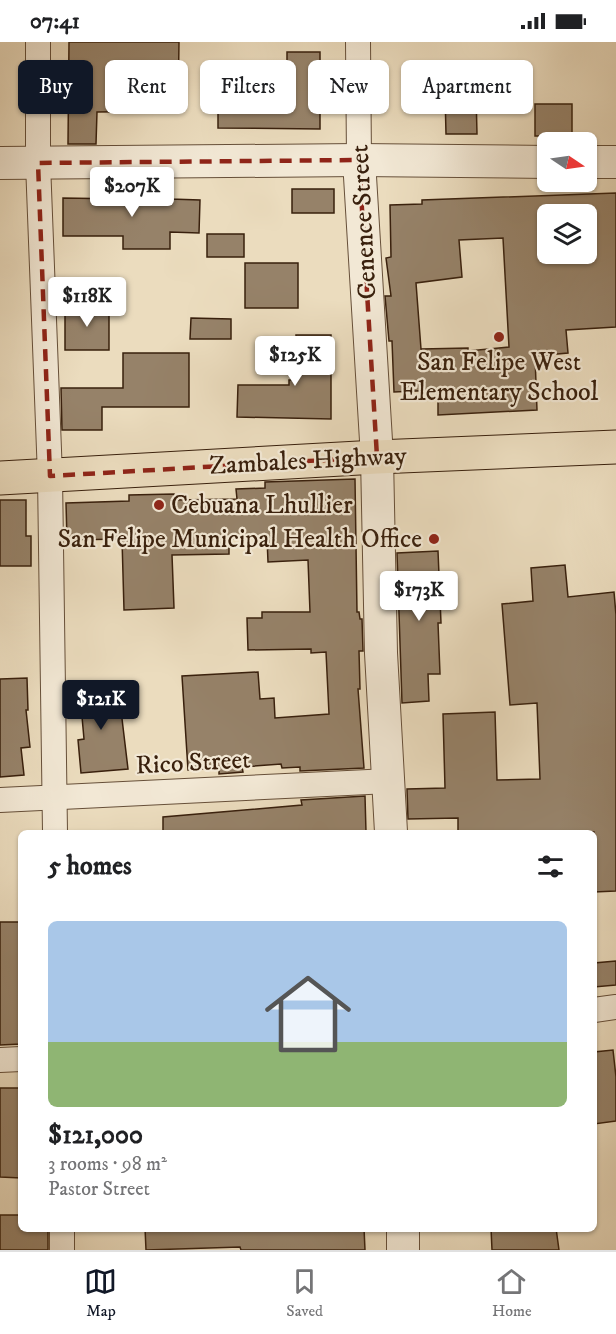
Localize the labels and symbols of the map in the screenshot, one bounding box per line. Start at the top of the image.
north arrow [537,132,597,192]
street label: Cenence Street [343,144,385,300]
pin: $207K [90,167,174,218]
pin: $118K [45,277,129,328]
marker: San Felipe West Elementary School [492,330,506,344]
pin: $125K [253,336,337,387]
place label: San Felipe West Elementary School [400,346,599,409]
street label: Zambales Highway [208,439,408,483]
place label: Cebuana Lhullier [171,489,353,522]
marker: Cebuana Lhullier [152,498,166,512]
place label: San Felipe Municipal Health Office [57,523,422,556]
marker: San Felipe Municipal Health Office [427,532,441,546]
pin: $173K [377,571,461,622]
pin: $121K [59,680,143,731]
street label: Rico Street [135,744,251,782]

